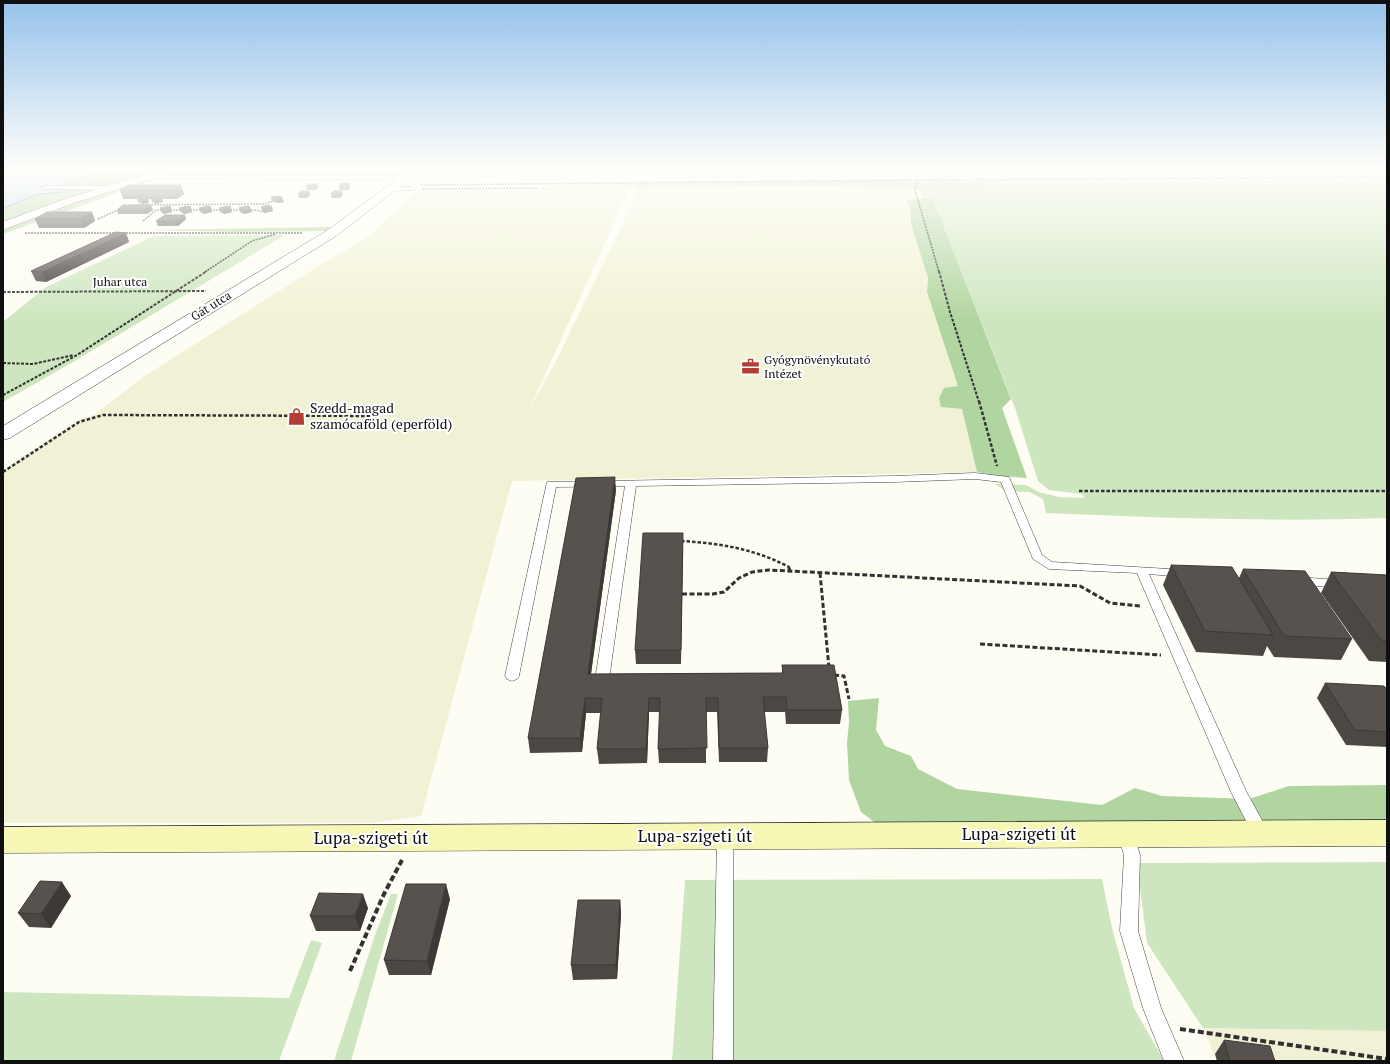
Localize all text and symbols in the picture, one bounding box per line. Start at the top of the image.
street label: Juhar utca [93,274,147,289]
street label: Gát utca [188,287,234,324]
place label: Gyógynövénykutató Intézet [764,352,871,381]
office icon: Gyógynövénykutató Intézet [741,357,761,377]
place label: Szedd-magad szamócaföld (eperföld) [310,398,452,433]
shop icon: Szedd-magad szamócaföld (eperföld) [287,406,307,426]
street label: Lupa-szigeti út [962,822,1077,845]
street label: Lupa-szigeti út [638,824,753,847]
street label: Lupa-szigeti út [314,826,429,849]

